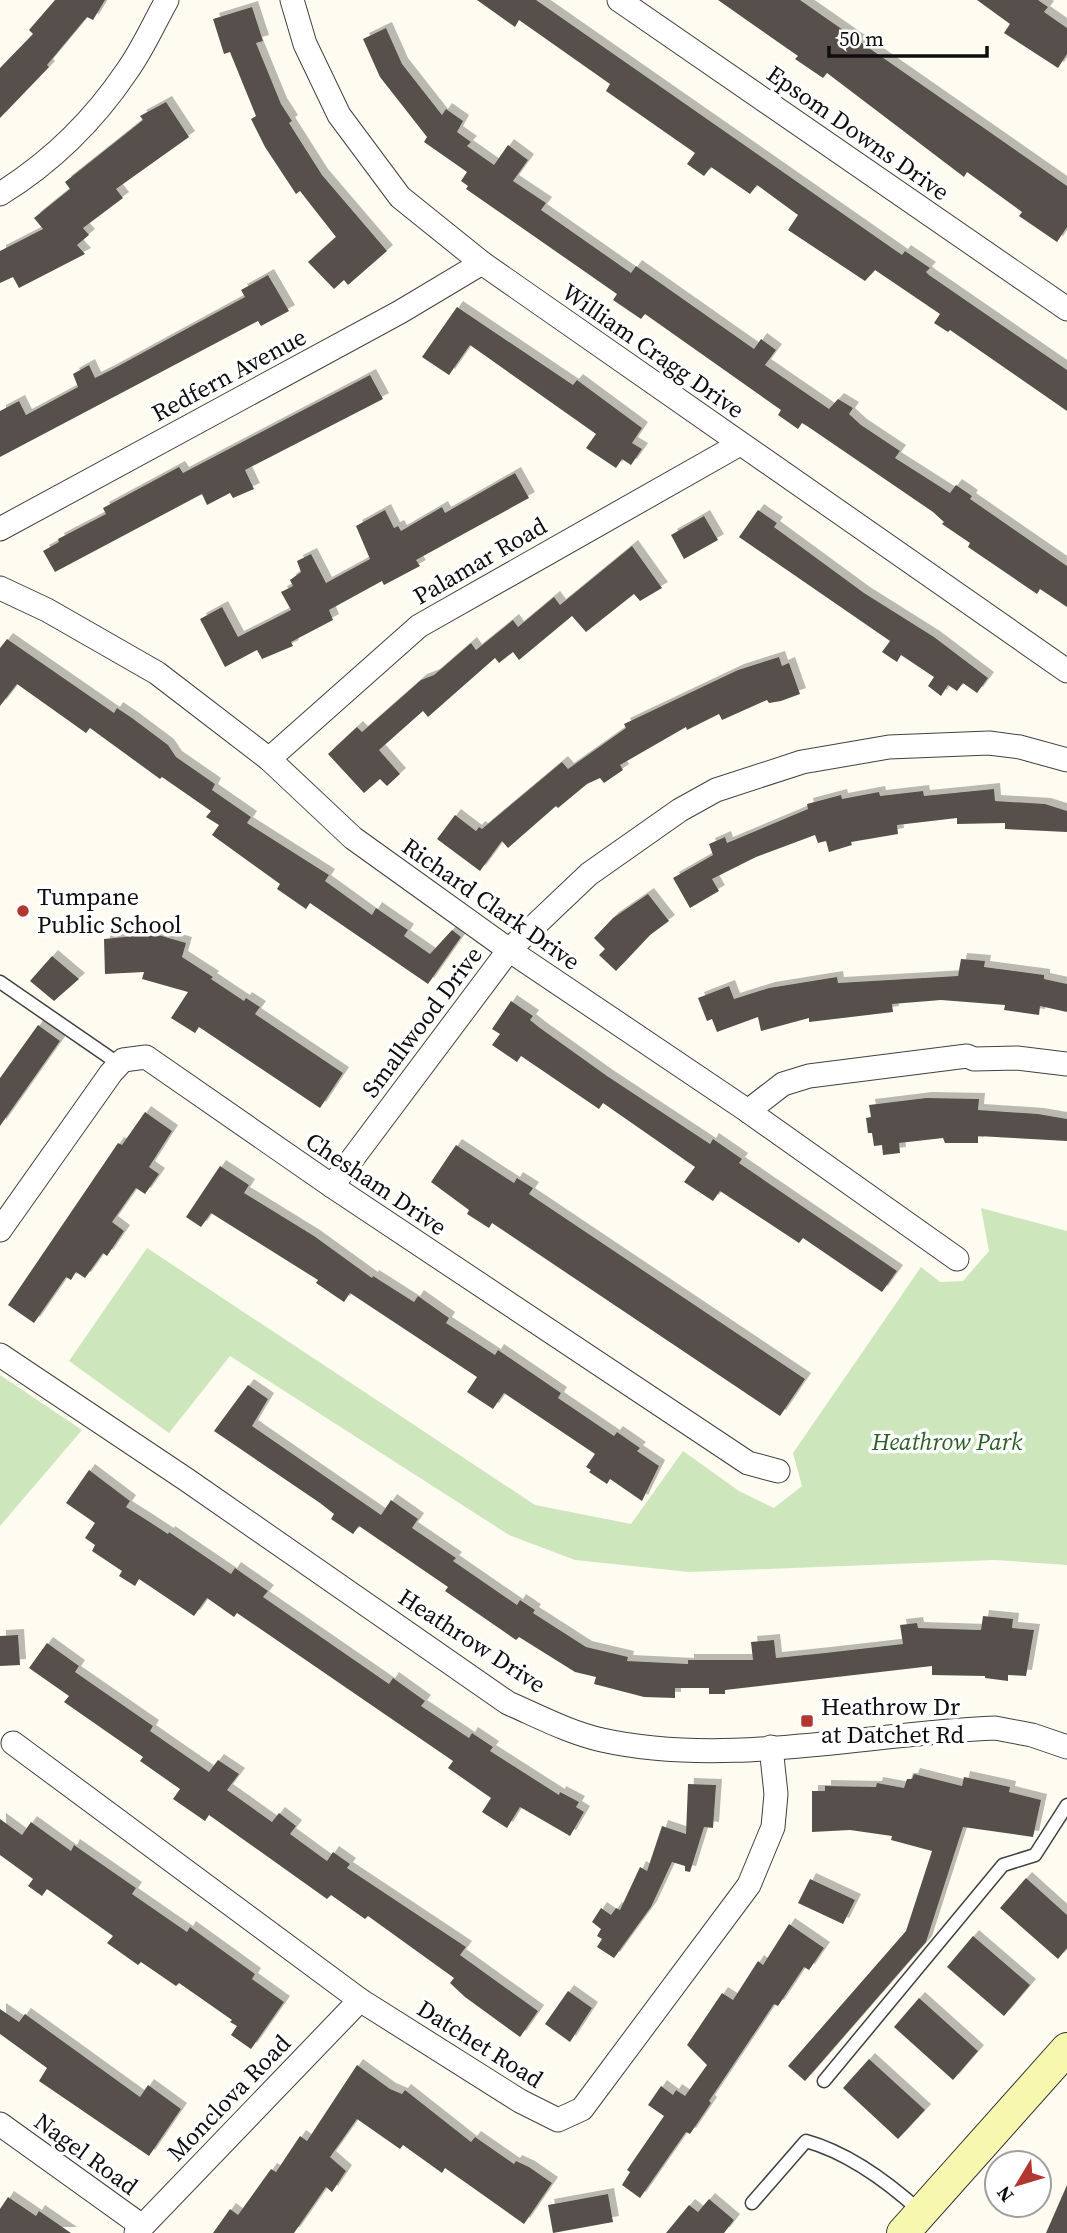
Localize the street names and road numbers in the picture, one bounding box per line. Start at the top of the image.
street label: Epsom Downs Drive [760,57,956,208]
street label: William Cragg Drive [556,275,751,426]
street label: Redfern Avenue [146,320,312,429]
street label: Palamar Road [407,509,553,612]
street label: Richard Clark Drive [396,830,587,977]
street label: Smallwood Drive [354,939,489,1104]
street label: Chesham Drive [299,1124,453,1243]
street label: Heathrow Drive [392,1581,552,1701]
street label: Datchet Road [411,1992,550,2096]
street label: Monclova Road [160,2027,298,2168]
street label: Nagel Road [28,2105,145,2203]

